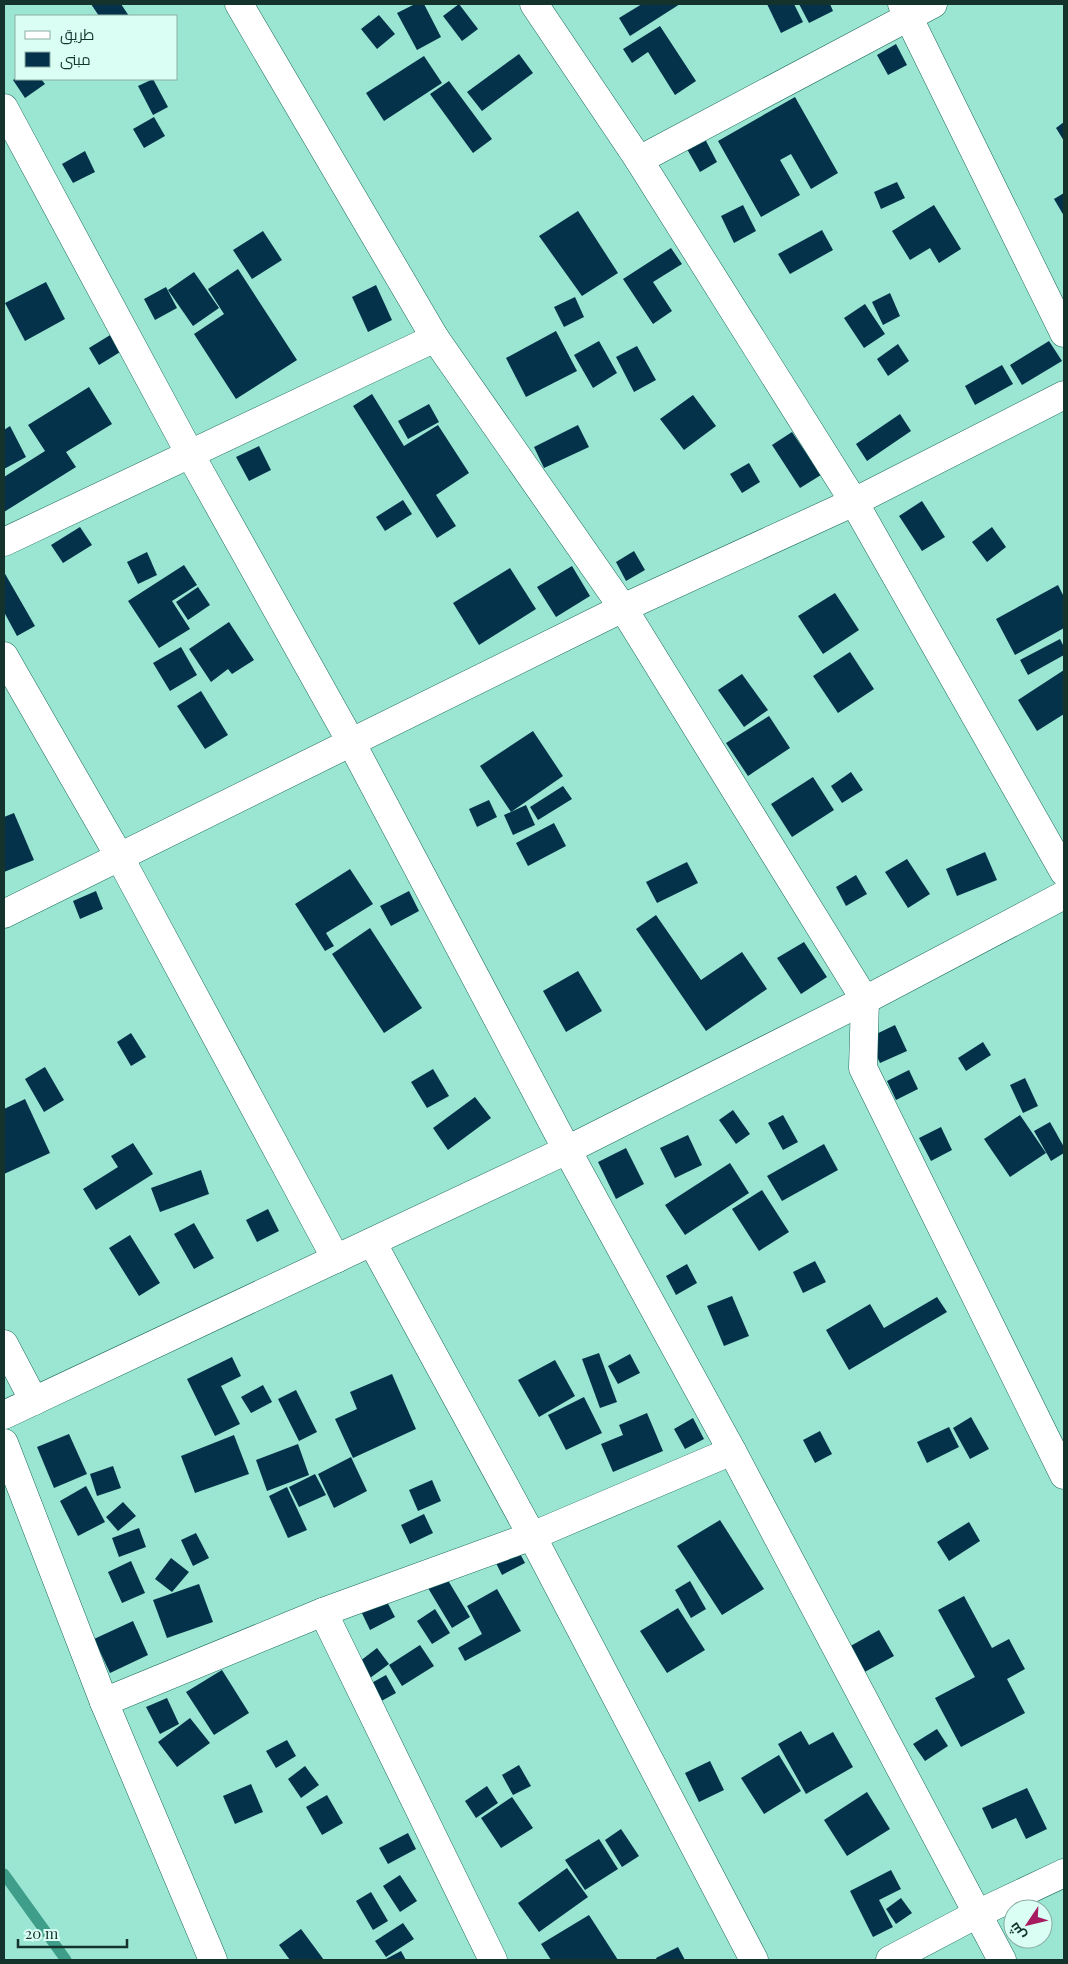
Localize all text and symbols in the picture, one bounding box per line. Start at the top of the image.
legend [15,15,178,80]
text: طريق [60,24,94,45]
text: مبنى [60,49,91,70]
north arrow [1003,1899,1053,1949]
scale bar [18,1916,126,1948]
text: ش [1004,1919,1030,1945]
text: 20 m [25,1923,59,1943]

